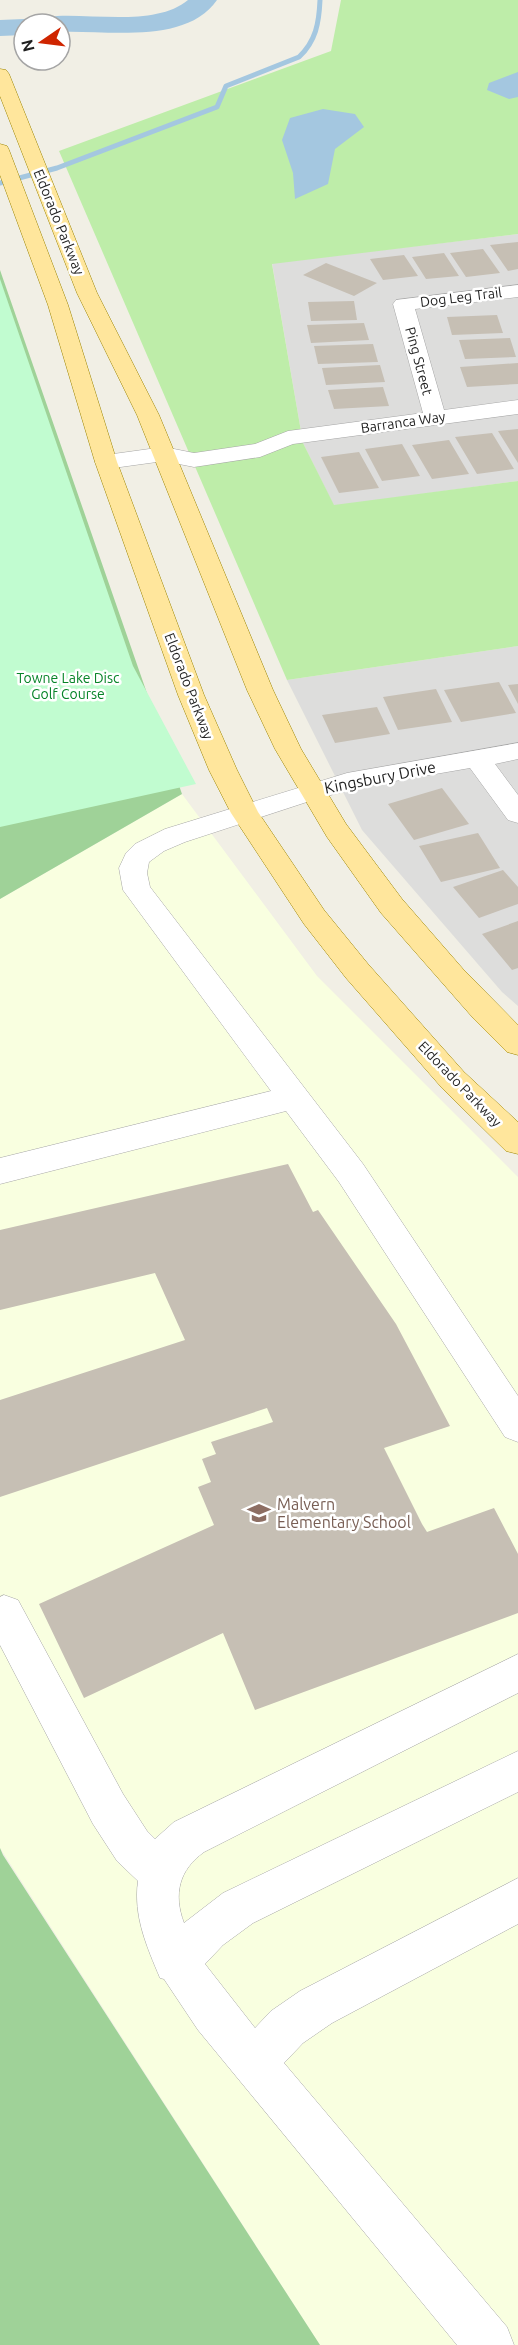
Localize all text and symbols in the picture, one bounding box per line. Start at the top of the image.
north arrow [12,12,72,72]
text: N [17,38,38,54]
street label: Eldorado Parkway [30,167,88,277]
street label: Dog Leg Trail [419,284,503,310]
street label: Ping Street [402,325,436,397]
street label: Barranca Way [360,408,447,436]
street label: Eldorado Parkway [161,631,217,742]
park label: Towne Lake Disc Golf Course [16,670,120,702]
street label: Kingsbury Drive [323,757,437,797]
street label: Eldorado Parkway [415,1038,505,1130]
place label: Malvern Elementary School [277,1495,411,1531]
school or university icon: Malvern Elementary School [246,1500,272,1526]

